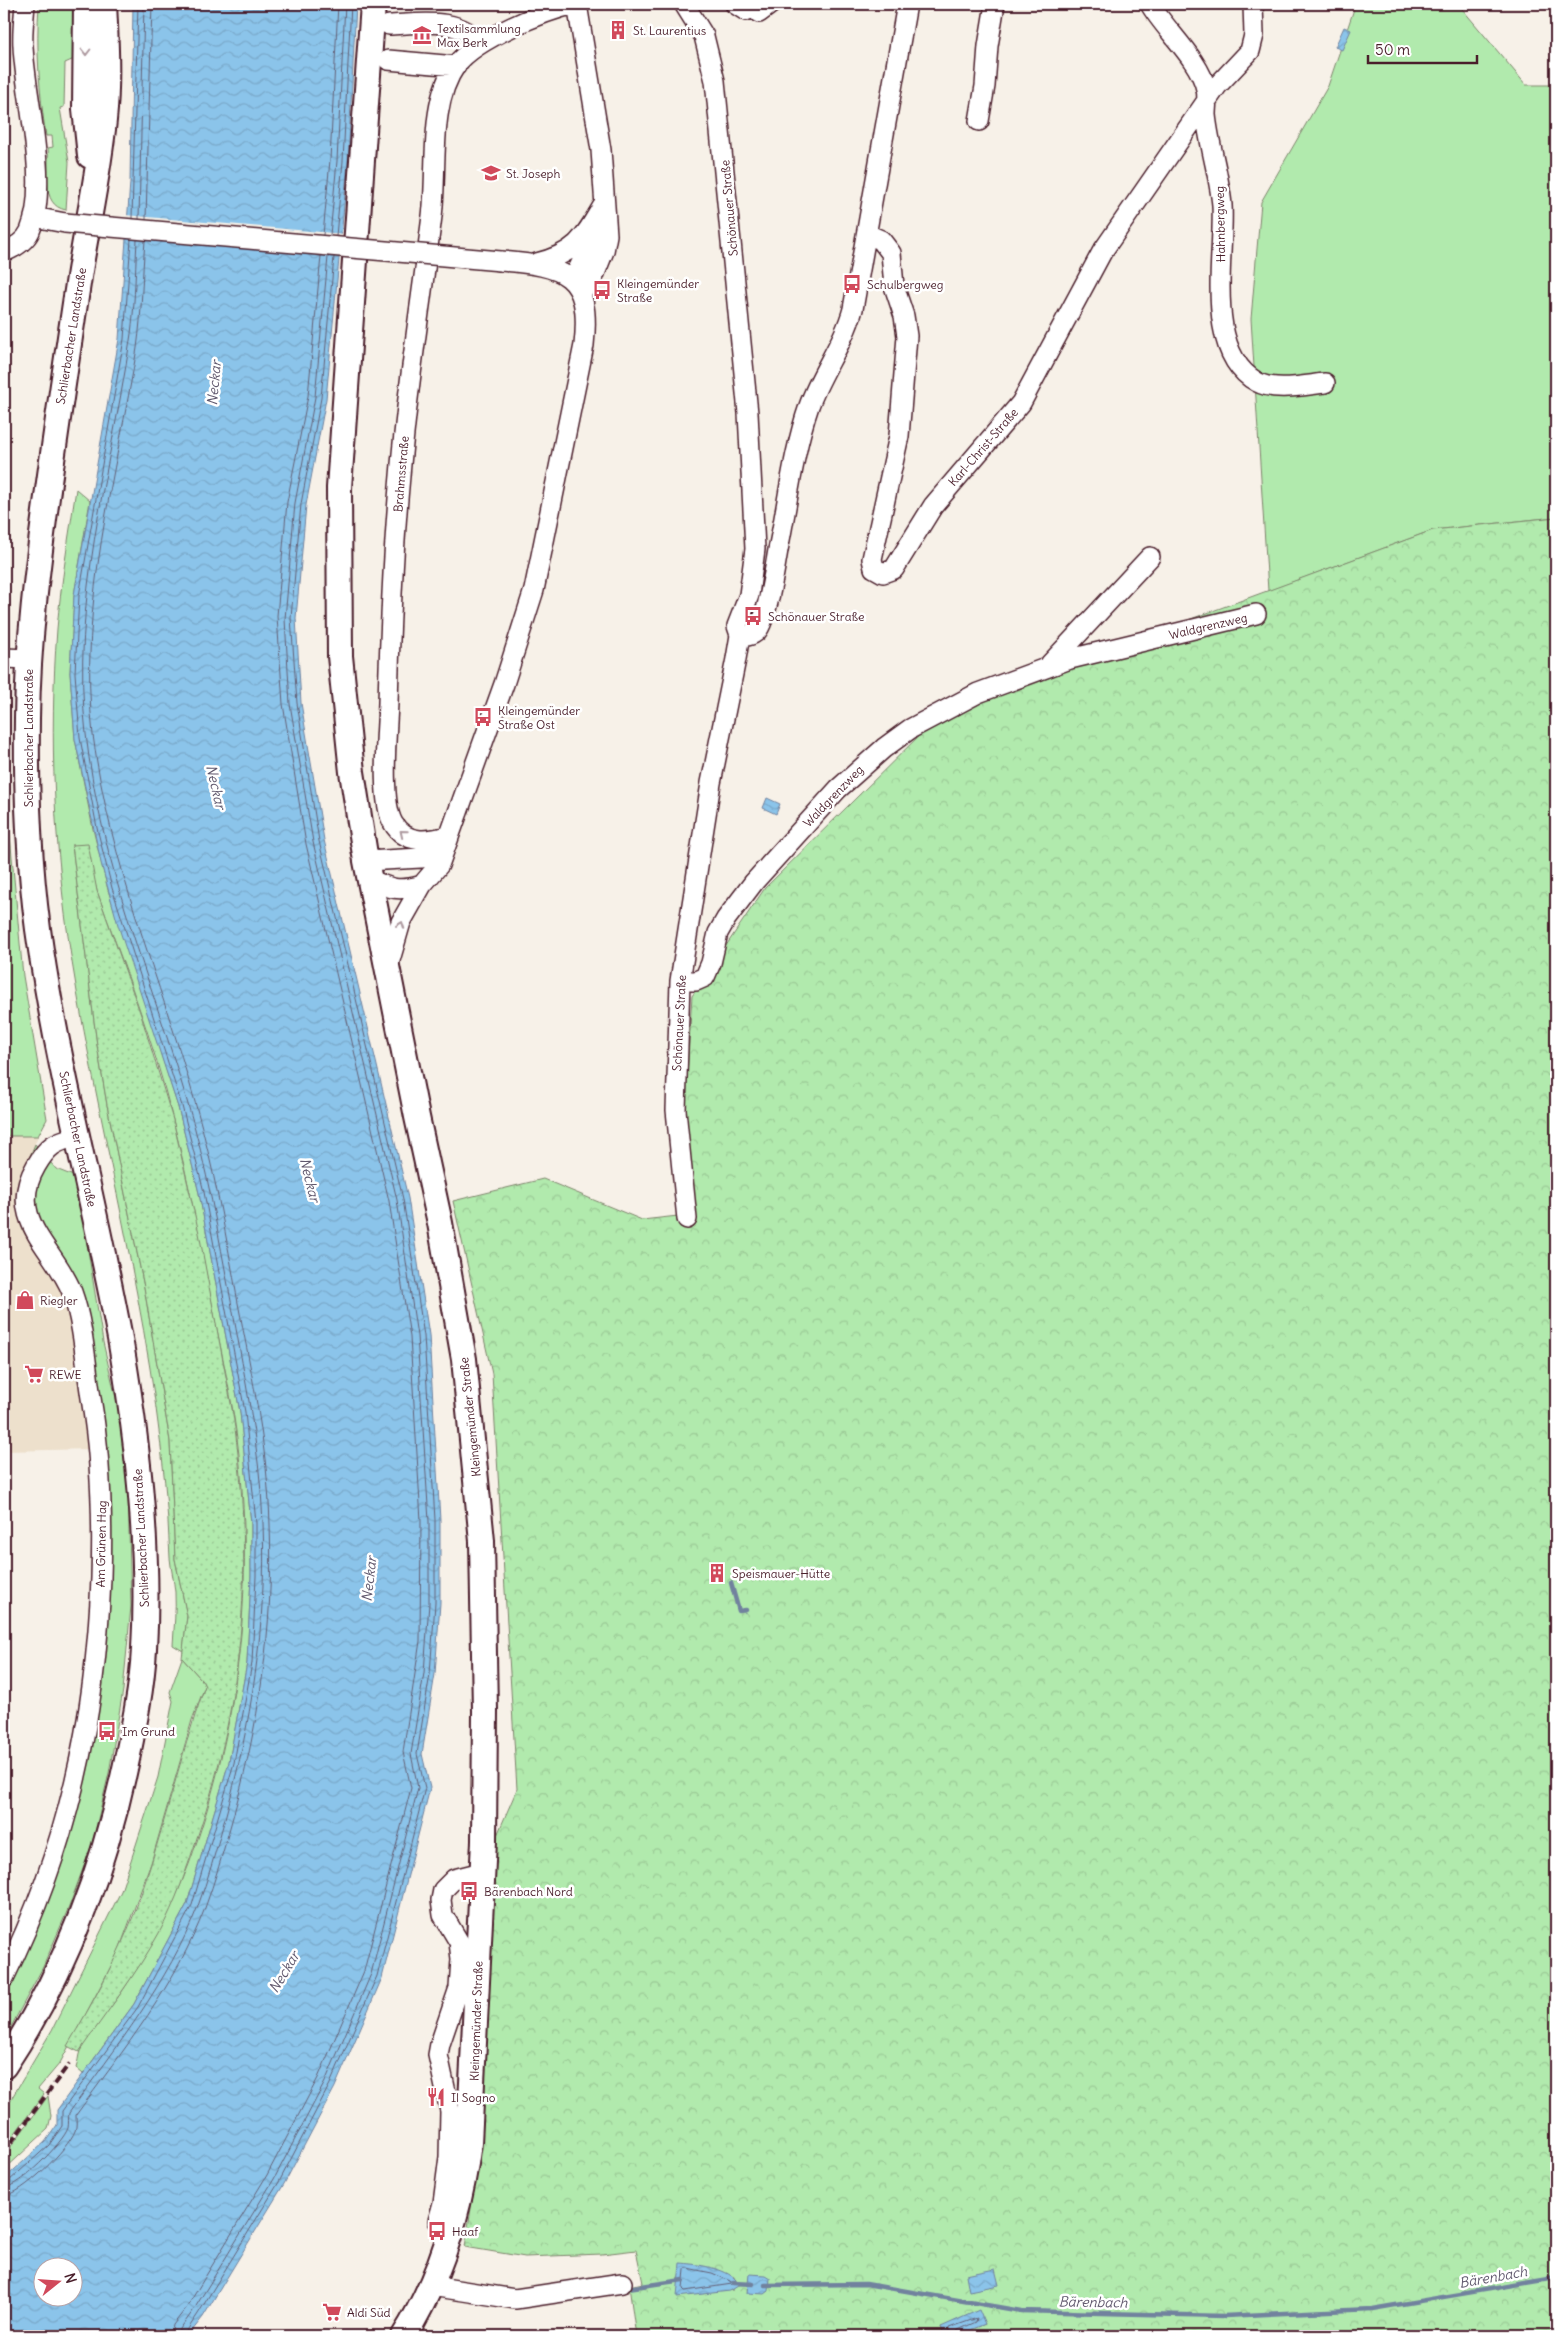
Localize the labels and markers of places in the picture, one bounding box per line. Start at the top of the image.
building icon: St. Laurentius [607,19,629,41]
place label: Textilsammlung Max Berk [437,21,521,50]
place label: St. Laurentius [633,23,706,38]
museum icon: Textilsammlung Max Berk [411,24,433,46]
school or university icon: St. Joseph [480,162,502,184]
place label: St. Joseph [506,166,560,181]
bus stop icon: Schulbergweg [841,273,863,295]
place label: Kleingemünder Straße [617,276,699,305]
place label: Schulbergweg [867,277,944,292]
bus stop icon: Kleingemünder Straße [591,279,613,301]
bus stop icon: Schönauer Straße [742,605,764,627]
place label: Schönauer Straße [768,609,864,624]
place label: Kleingemünder Straße Ost [498,703,580,732]
bus stop icon: Kleingemünder Straße Ost [472,706,494,728]
shop icon: Riegler [14,1289,36,1311]
place label: Riegler [40,1293,78,1308]
supermarket icon: REWE [23,1363,45,1385]
place label: REWE [49,1367,82,1382]
building icon: Speismauer-Hütte [706,1562,728,1584]
place label: Speismauer-Hütte [732,1566,830,1581]
bus stop icon: Im Grund [96,1720,118,1742]
place label: Im Grund [122,1724,175,1739]
bus stop icon: Bärenbach Nord [458,1880,480,1902]
place label: Bärenbach Nord [484,1884,573,1899]
restaurant icon: Il Sogno [425,2086,447,2108]
place label: Il Sogno [451,2090,496,2105]
bus stop icon: Haaf [426,2220,448,2242]
place label: Haaf [452,2224,479,2239]
supermarket icon: Aldi Süd [321,2301,343,2323]
place label: Aldi Süd [347,2305,391,2320]

